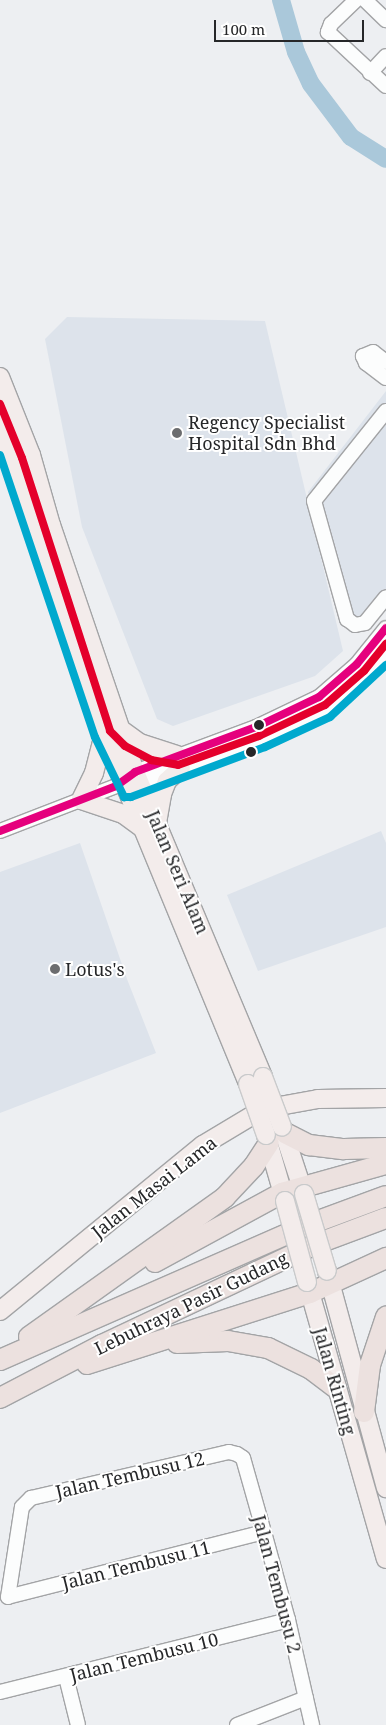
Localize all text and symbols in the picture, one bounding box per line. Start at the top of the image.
scale bar [216,10,366,42]
text: 100 m [222,19,265,39]
place label: Regency Specialist Hospital Sdn Bhd [188,412,345,454]
marker: Regency Specialist Hospital Sdn Bhd [170,426,184,440]
unlabelled marker [254,720,264,730]
unlabelled marker [246,747,256,757]
street label: Jalan Seri Alam [142,807,214,937]
place label: Lotus's [65,958,125,980]
marker: Lotus's [49,963,61,975]
street label: Jalan Masai Lama [87,1131,221,1243]
street label: Lebuhraya Pasir Gudang [91,1247,291,1359]
street label: Jalan Rinting [309,1325,361,1437]
street label: Jalan Tembusu 12 [53,1447,207,1503]
street label: Jalan Tembusu 2 [248,1513,306,1655]
street label: Jalan Tembusu 11 [60,1536,212,1594]
street label: Jalan Tembusu 10 [68,1628,220,1686]

